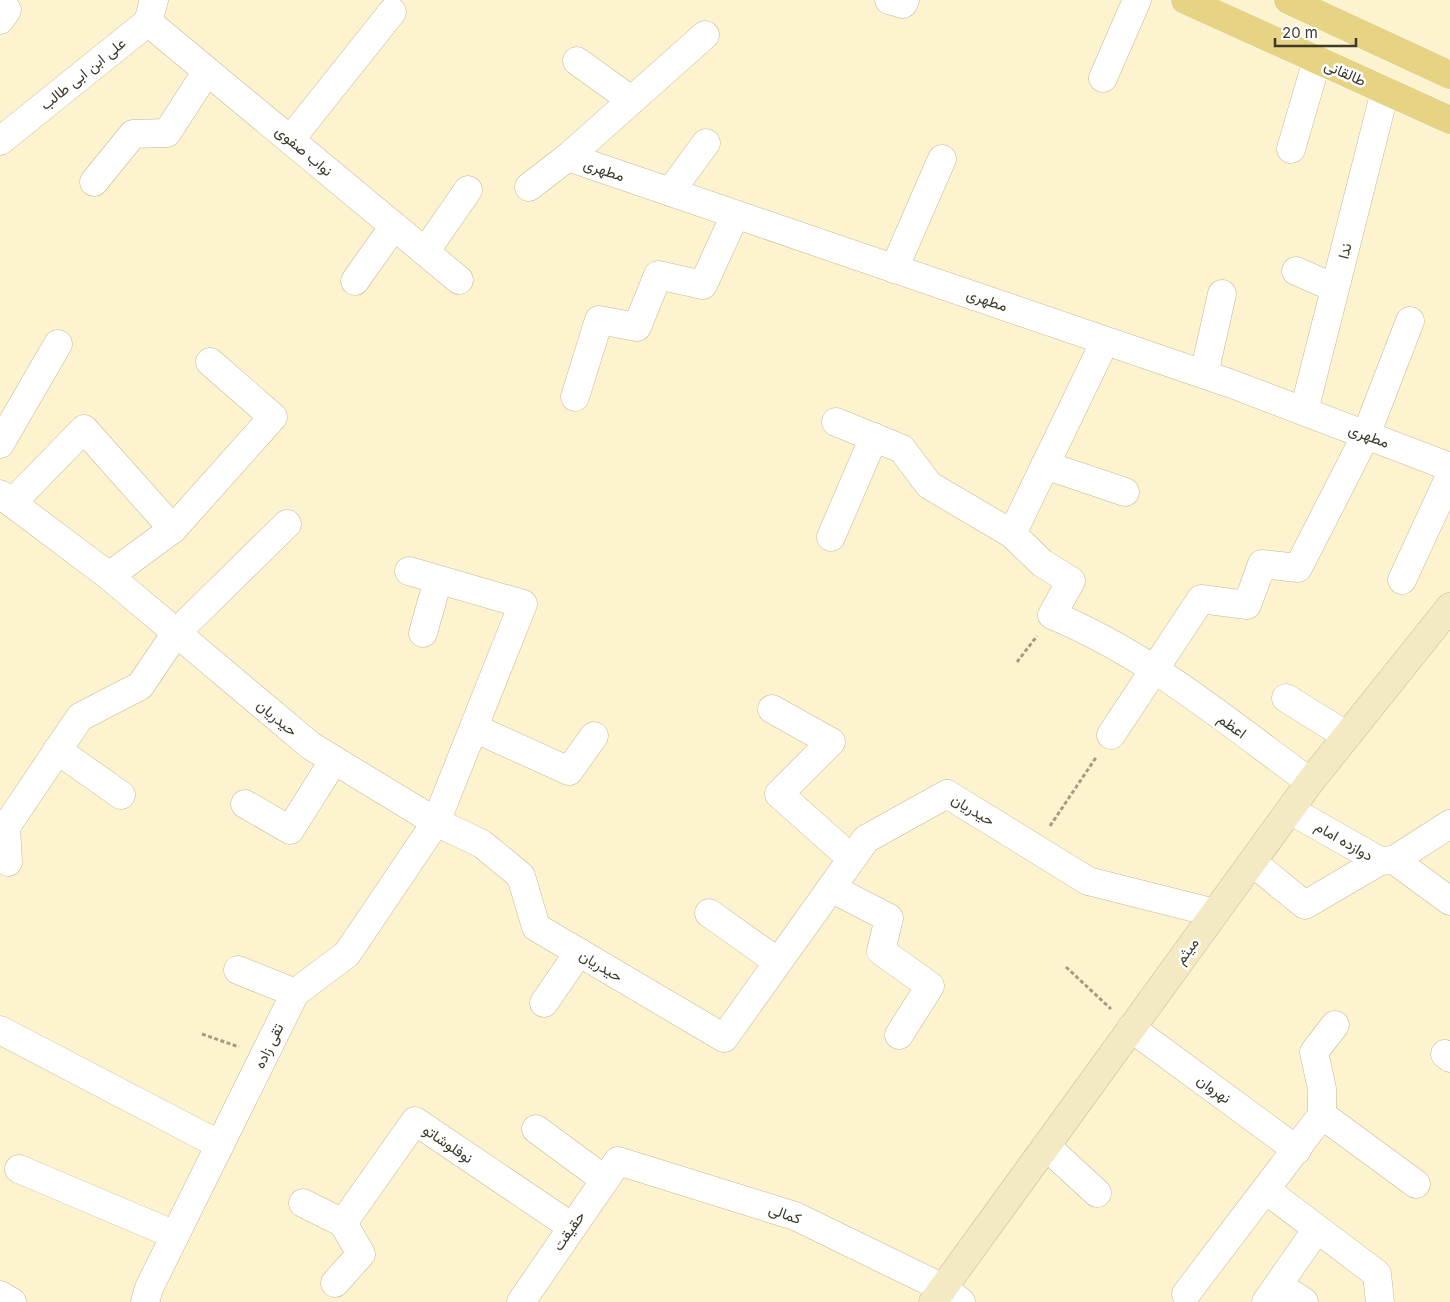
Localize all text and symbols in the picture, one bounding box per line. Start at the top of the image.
scale bar [1275,15,1356,47]
text: 20 m [1282,23,1318,42]
street label: علی ابن ابی طالب [36,33,130,115]
street label: طالقانی [1321,55,1369,91]
street label: نواب صفوی [271,121,337,181]
street label: مطهری [581,154,627,186]
street label: ندا [1333,241,1356,261]
street label: مطهری [964,284,1010,316]
street label: مطهری [1346,419,1392,453]
street label: حیدریان [253,695,302,740]
street label: اعظم [1214,709,1250,743]
street label: حیدریان [948,789,998,830]
street label: دوازده امام [1311,816,1377,866]
street label: میثم [1171,934,1203,968]
street label: حیدریان [576,945,626,986]
street label: تقی زاده [249,1020,289,1072]
street label: نهروان [1193,1070,1235,1107]
street label: نوفلوشاتو [420,1120,477,1167]
street label: کمالی [766,1199,804,1229]
street label: حقیقت [548,1207,589,1254]

